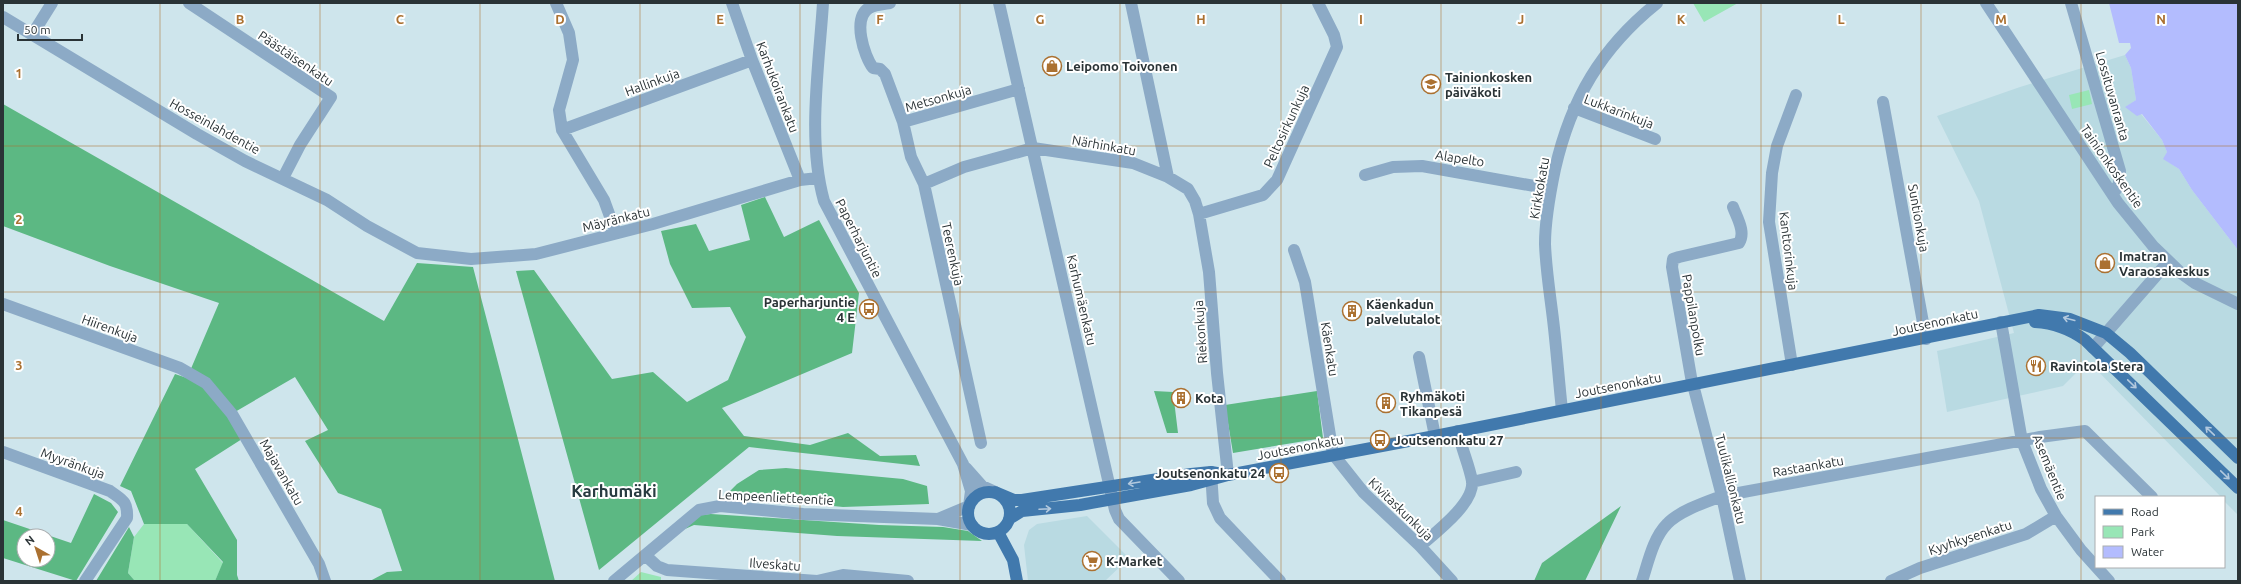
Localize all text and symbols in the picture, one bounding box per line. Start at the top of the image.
text: B [236,12,245,26]
text: C [396,12,405,26]
text: D [555,12,565,26]
text: E [716,12,724,26]
text: F [876,12,884,26]
text: G [1036,12,1045,26]
text: H [1196,12,1206,26]
text: I [1359,12,1363,26]
text: J [1518,12,1524,26]
text: K [1677,12,1686,26]
text: L [1837,12,1845,26]
text: M [1995,12,2007,26]
text: N [2156,12,2166,26]
scale bar [18,16,82,42]
text: 50 m [24,23,51,36]
street label: Päästäisenkatu [256,28,336,88]
street label: Karhukoirankatu [754,40,802,134]
street label: Lossituvanranta [2094,50,2132,142]
shop icon: Leipomo Toivonen [1041,55,1063,77]
place label: Leipomo Toivonen [1066,59,1178,73]
text: 1 [15,66,23,80]
street label: Hallinkuja [623,66,681,98]
place label: Tainionkosken päiväkoti [1445,70,1532,99]
school or university icon: Tainionkosken päiväkoti [1420,73,1442,95]
street label: Metsonkuja [903,82,973,114]
street label: Peltosirkunkuja [1261,82,1311,170]
street label: Lukkarinkuja [1582,91,1656,131]
street label: Hosseinlahdentie [167,95,263,157]
street label: Tainionkoskentie [2078,122,2146,210]
street label: Närhinkatu [1071,132,1137,158]
street label: Alapelto [1434,147,1486,169]
street label: Kirkkokatu [1527,156,1551,220]
street label: Suntionkuja [1906,183,1932,253]
street label: Paperharjuntie [833,196,885,280]
street label: Mäyränkatu [581,204,651,234]
street label: Kanttorinkuja [1777,211,1801,291]
text: 2 [15,212,23,226]
street label: Teerenkuja [939,221,967,287]
place label: Imatran Varaosakeskus [2119,249,2209,278]
shop icon: Imatran Varaosakeskus [2094,252,2116,274]
street label: Karhumäenkatu [1065,253,1099,347]
street label: Pappilanpolku [1680,273,1708,357]
place label: Paperharjuntie 4 E [764,295,855,324]
place label: Käenkadun palvelutalot [1366,297,1441,326]
bus stop icon: Paperharjuntie 4 E [858,298,880,320]
street label: Riekonkuja [1191,300,1209,364]
building icon: Käenkadun palvelutalot [1341,300,1363,322]
street label: Joutsenonkatu [1891,306,1979,338]
street label: Hiirenkuja [80,311,140,345]
one-way arrow [2063,315,2076,322]
street label: Käenkatu [1319,321,1341,377]
restaurant icon: Ravintola Stera [2025,355,2047,377]
text: 3 [15,358,23,372]
place label: Ravintola Stera [2050,359,2143,373]
street label: Joutsenonkatu [1574,370,1662,400]
one-way arrow [2127,379,2137,389]
building icon: Kota [1170,387,1192,409]
place label: Ryhmäkoti Tikanpesä [1400,389,1465,418]
place label: Kota [1195,391,1224,405]
building icon: Ryhmäkoti Tikanpesä [1375,392,1397,414]
one-way arrow [2205,426,2215,436]
bus stop icon: Joutsenonkatu 27 [1369,429,1391,451]
street label: Joutsenonkatu [1256,432,1344,462]
street label: Asemäentie [2031,432,2069,502]
place label: Joutsenonkatu 27 [1394,433,1504,447]
street label: Tuulikallionkatu [1713,433,1749,525]
street label: Majavankatu [257,436,307,508]
street label: Myyränkuja [39,445,107,481]
street label: Rastaankatu [1771,453,1845,479]
bus stop icon: Joutsenonkatu 24 [1268,462,1290,484]
place label: Joutsenonkatu 24 [1155,466,1265,480]
one-way arrow [2220,470,2230,480]
street label: Kivitaskunkuja [1366,475,1436,543]
one-way arrow [1128,479,1141,487]
district label: Karhumäki [571,481,657,500]
street label: Lempeenlietteentie [718,487,834,507]
legend [2095,496,2225,568]
text: 4 [15,504,23,518]
one-way arrow [1038,505,1051,513]
text: Road [2131,505,2159,518]
street label: Kyyhkysenkatu [1927,517,2013,557]
text: Park [2131,525,2155,538]
north arrow [16,528,56,568]
text: N [23,533,37,547]
text: Water [2131,545,2164,558]
supermarket icon: K-Market [1081,550,1103,572]
place label: K-Market [1106,554,1163,568]
street label: Ilveskatu [749,555,801,573]

